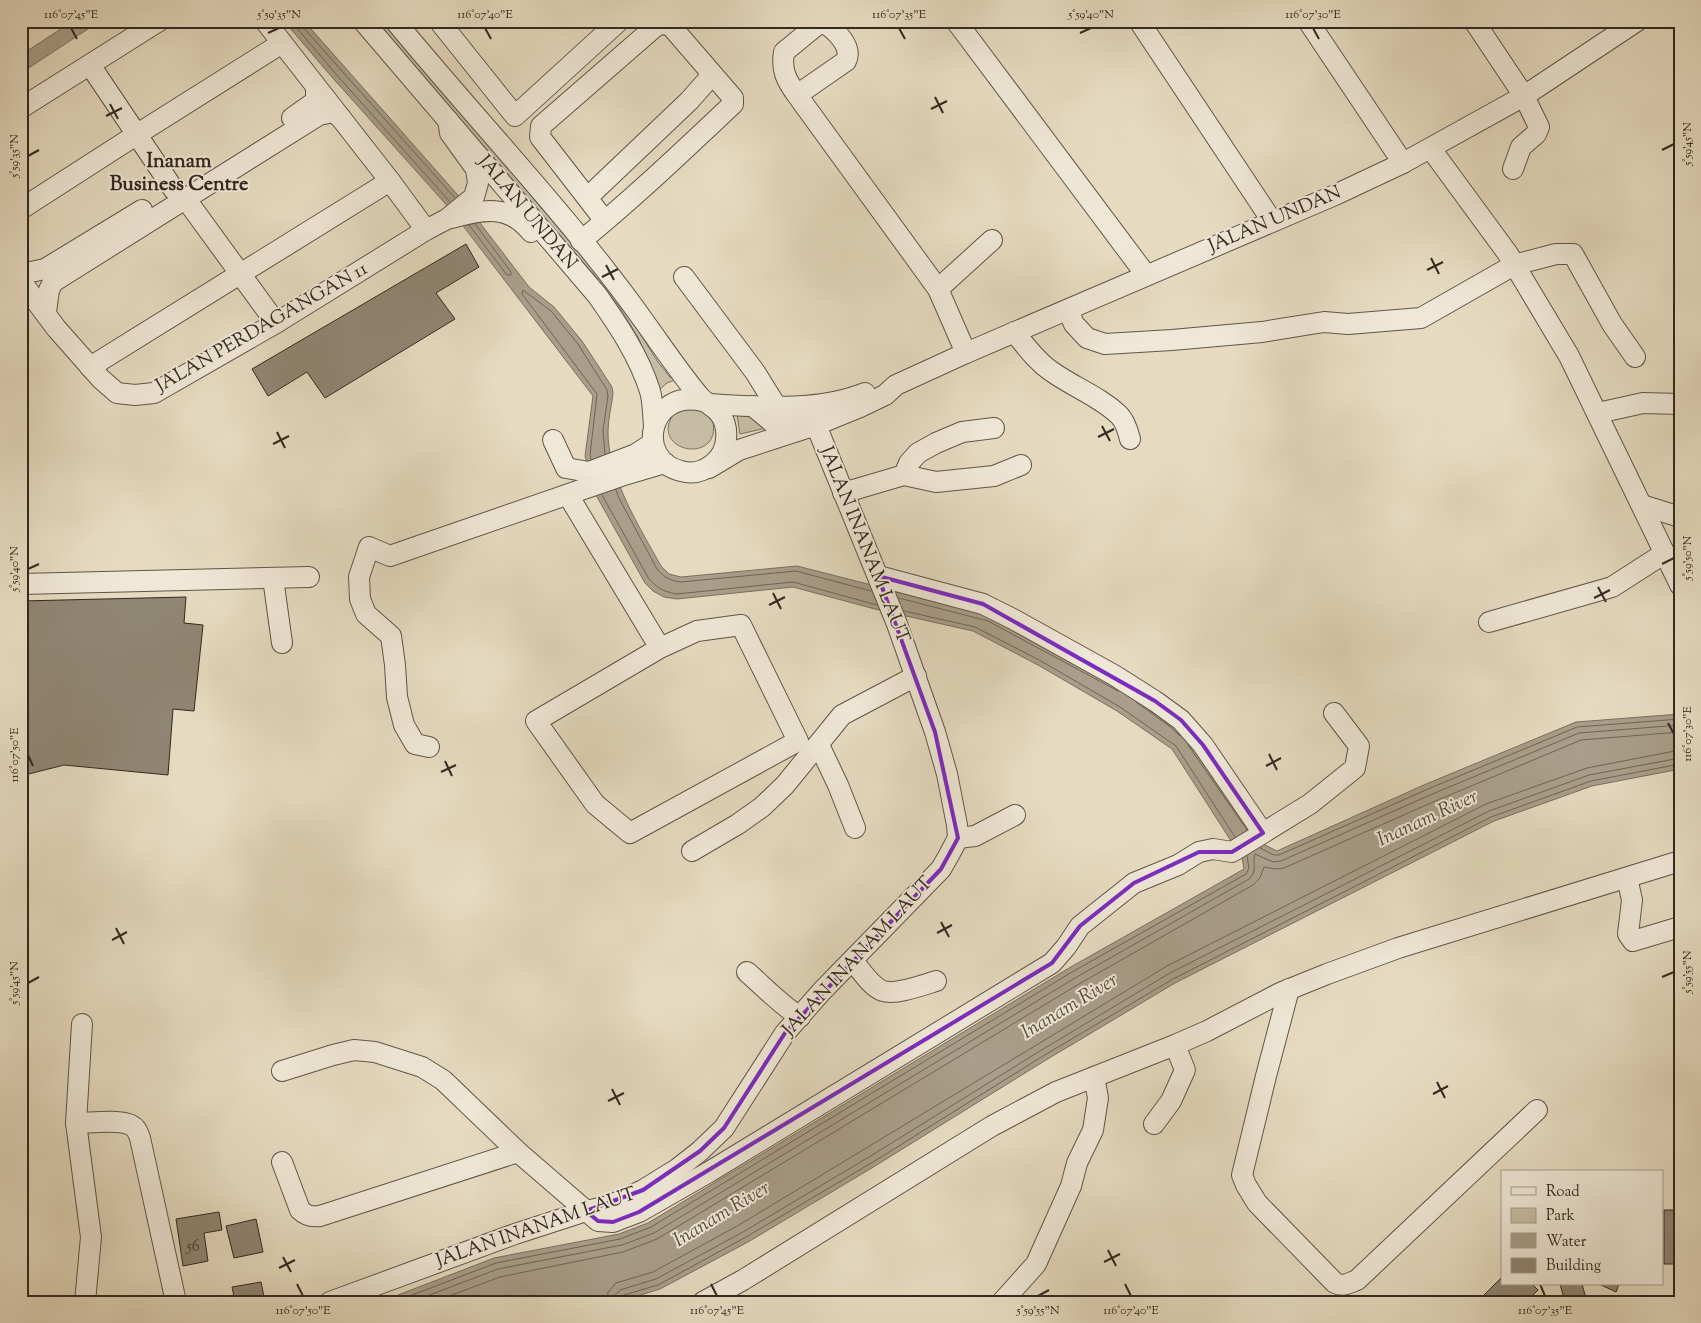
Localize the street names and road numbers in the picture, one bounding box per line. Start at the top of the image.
street label: JALAN UNDAN [470,149,583,276]
street label: JALAN UNDAN [1203,180,1346,261]
street label: JALAN PERDAGANGAN 11 [150,256,373,400]
street label: JALAN INANAM LAUT [812,442,916,647]
street label: JALAN INANAM LAUT [776,871,939,1044]
street label: JALAN INANAM LAUT [431,1181,640,1275]

